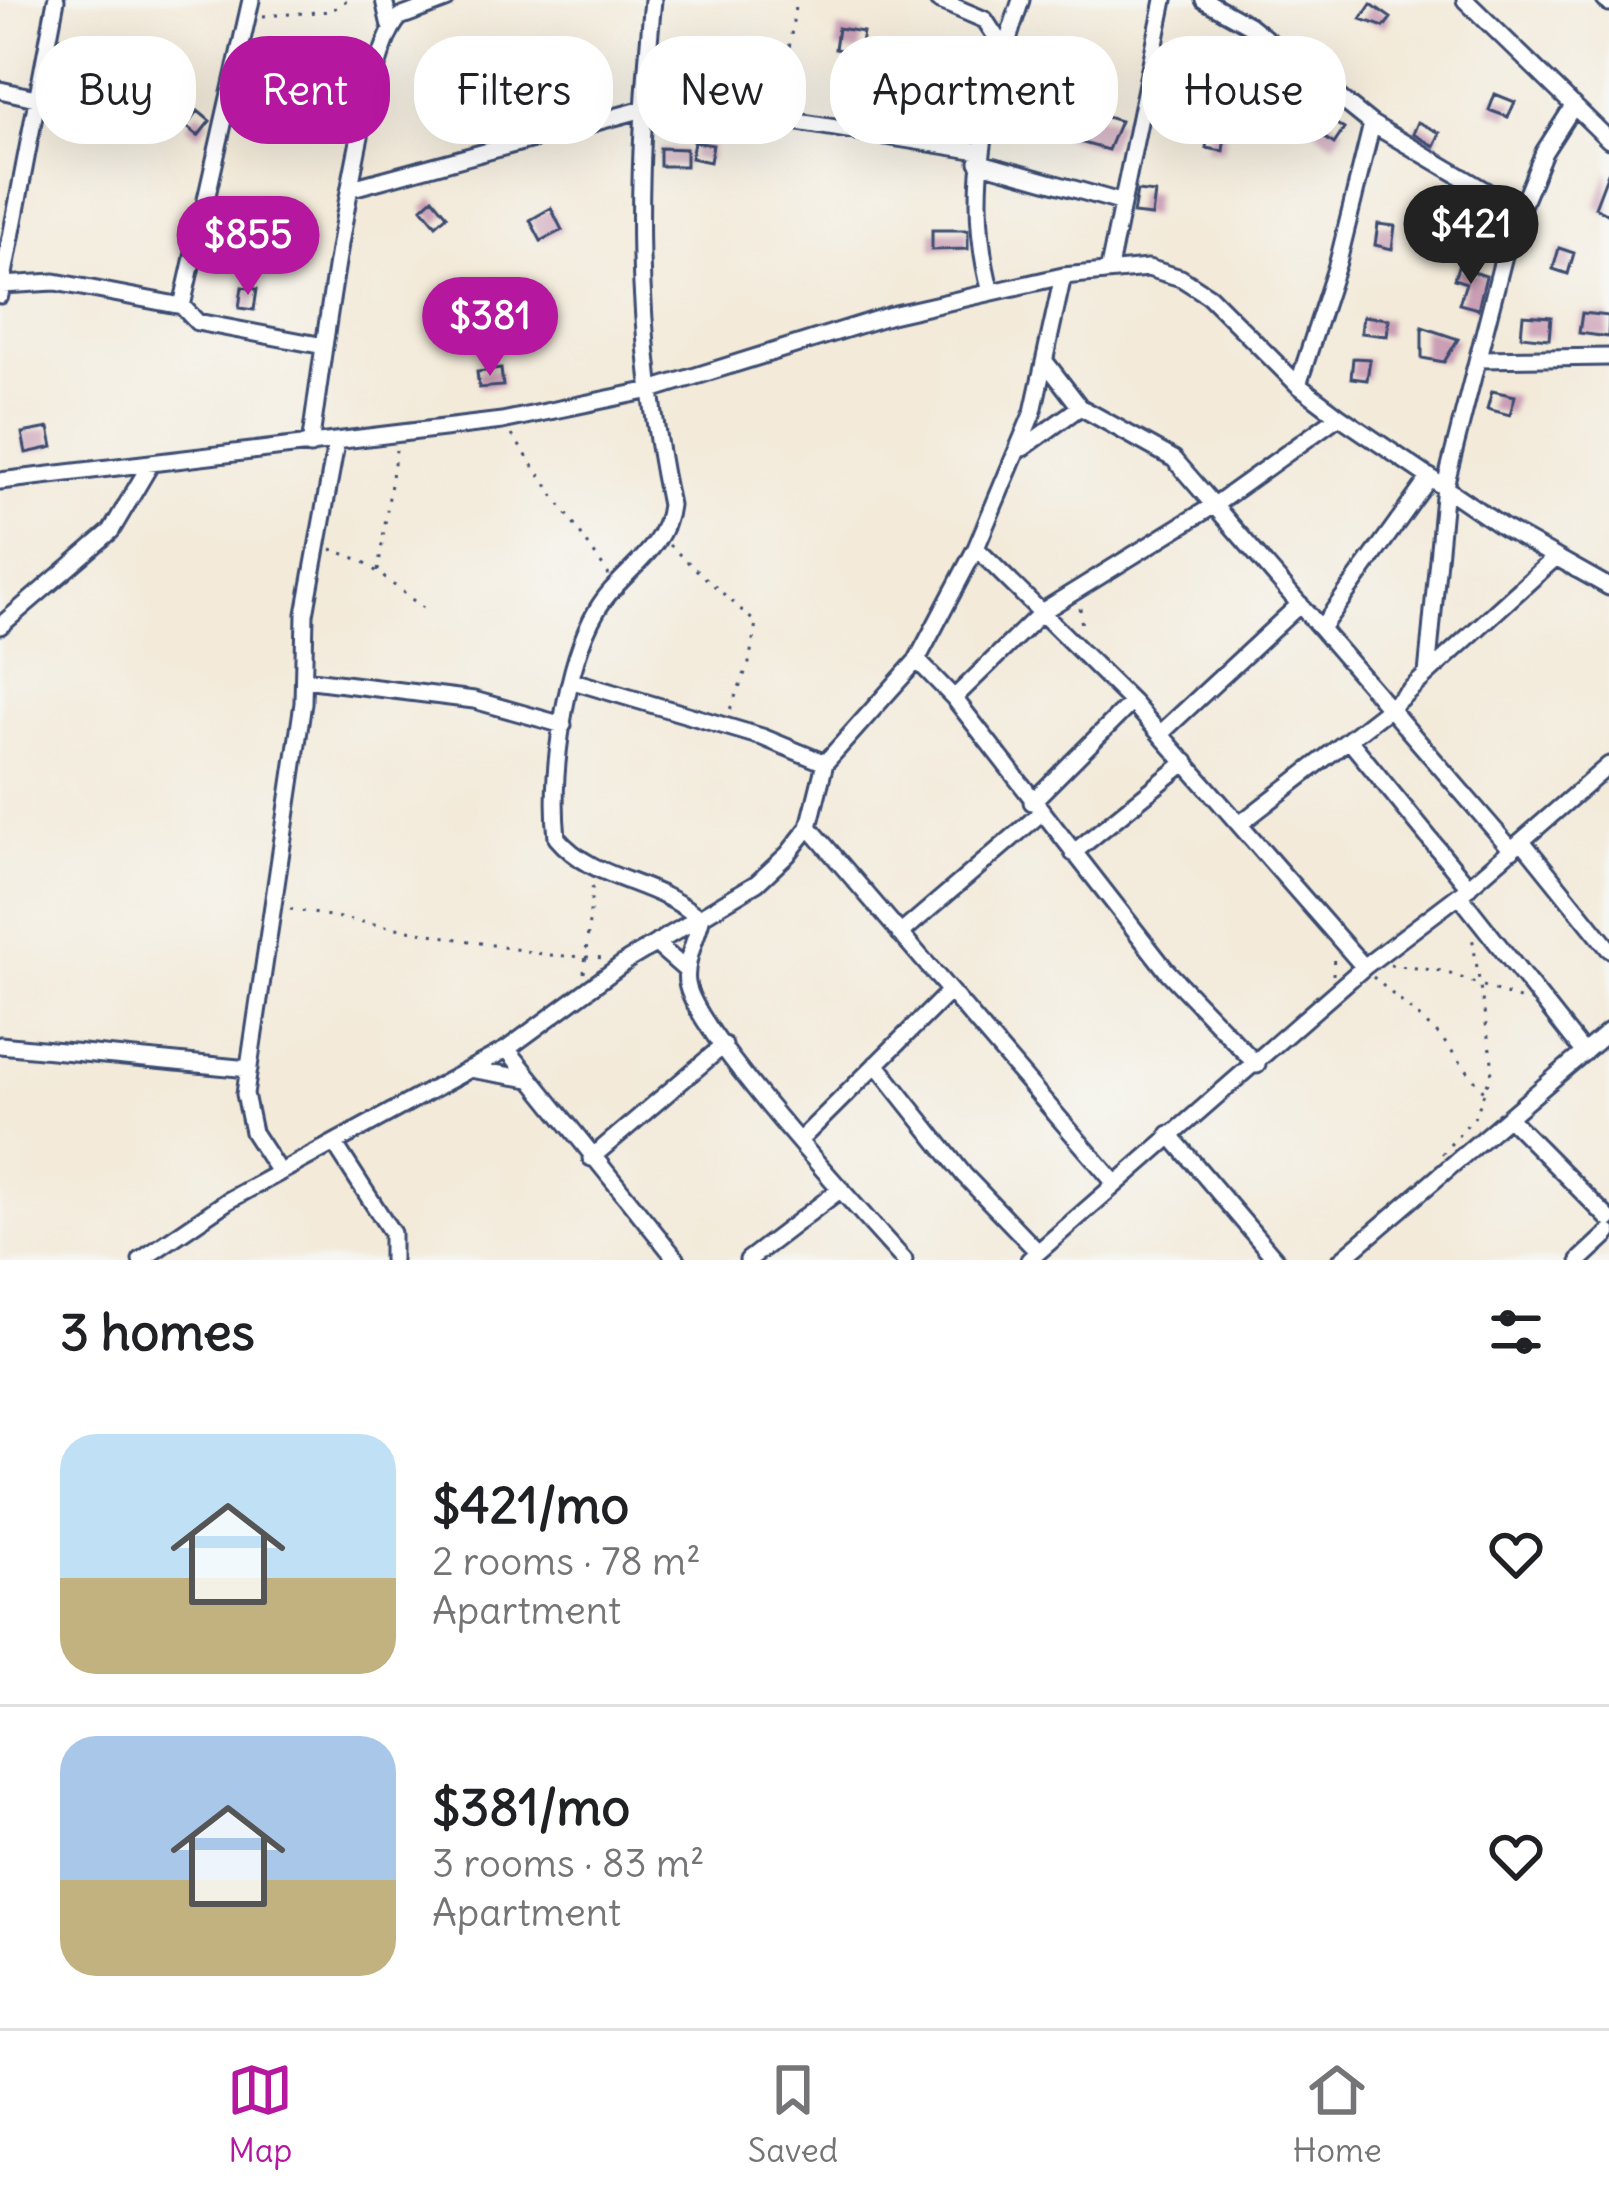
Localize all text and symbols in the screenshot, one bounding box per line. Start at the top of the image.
chip: Buy [36,36,196,144]
chip: Rent [220,36,390,144]
chip: Filters [414,36,613,144]
chip: New [637,36,806,144]
chip: Apartment [830,36,1118,144]
chip: House [1142,36,1346,144]
pin: $421 [1400,185,1542,287]
pin: $855 [177,196,319,298]
text: $421 [1430,199,1512,248]
text: $855 [204,210,292,259]
pin: $381 [419,277,561,379]
text: $381 [449,291,531,340]
icon: filters [1483,1299,1549,1365]
text: 3 homes [60,1300,255,1364]
text: $421/mo [432,1473,629,1537]
icon: home [156,1482,300,1626]
icon: heart [1483,1521,1549,1587]
text: 2 rooms · 78 m² [432,1537,701,1586]
text: Apartment [432,1586,621,1635]
text: $381/mo [432,1775,630,1839]
icon: home [156,1784,300,1928]
icon: heart [1483,1823,1549,1889]
text: 3 rooms · 83 m² [432,1839,705,1888]
text: Apartment [432,1888,621,1937]
tab: Map [227,2057,293,2171]
tab: Saved [748,2057,838,2171]
tab: Home [1293,2057,1382,2171]

